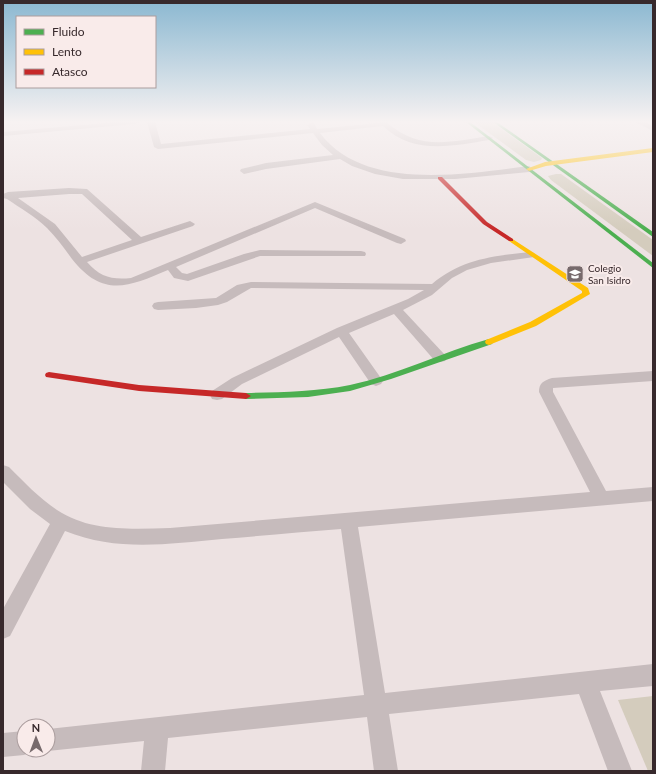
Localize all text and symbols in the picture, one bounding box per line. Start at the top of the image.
legend [16,16,156,88]
text: Fluido [52,24,85,39]
text: Lento [52,44,82,59]
text: Atasco [52,64,88,79]
place label: Colegio San Isidro [588,262,631,286]
school or university icon: Colegio San Isidro [565,264,585,284]
north arrow [16,718,56,758]
text: N [31,721,40,734]

